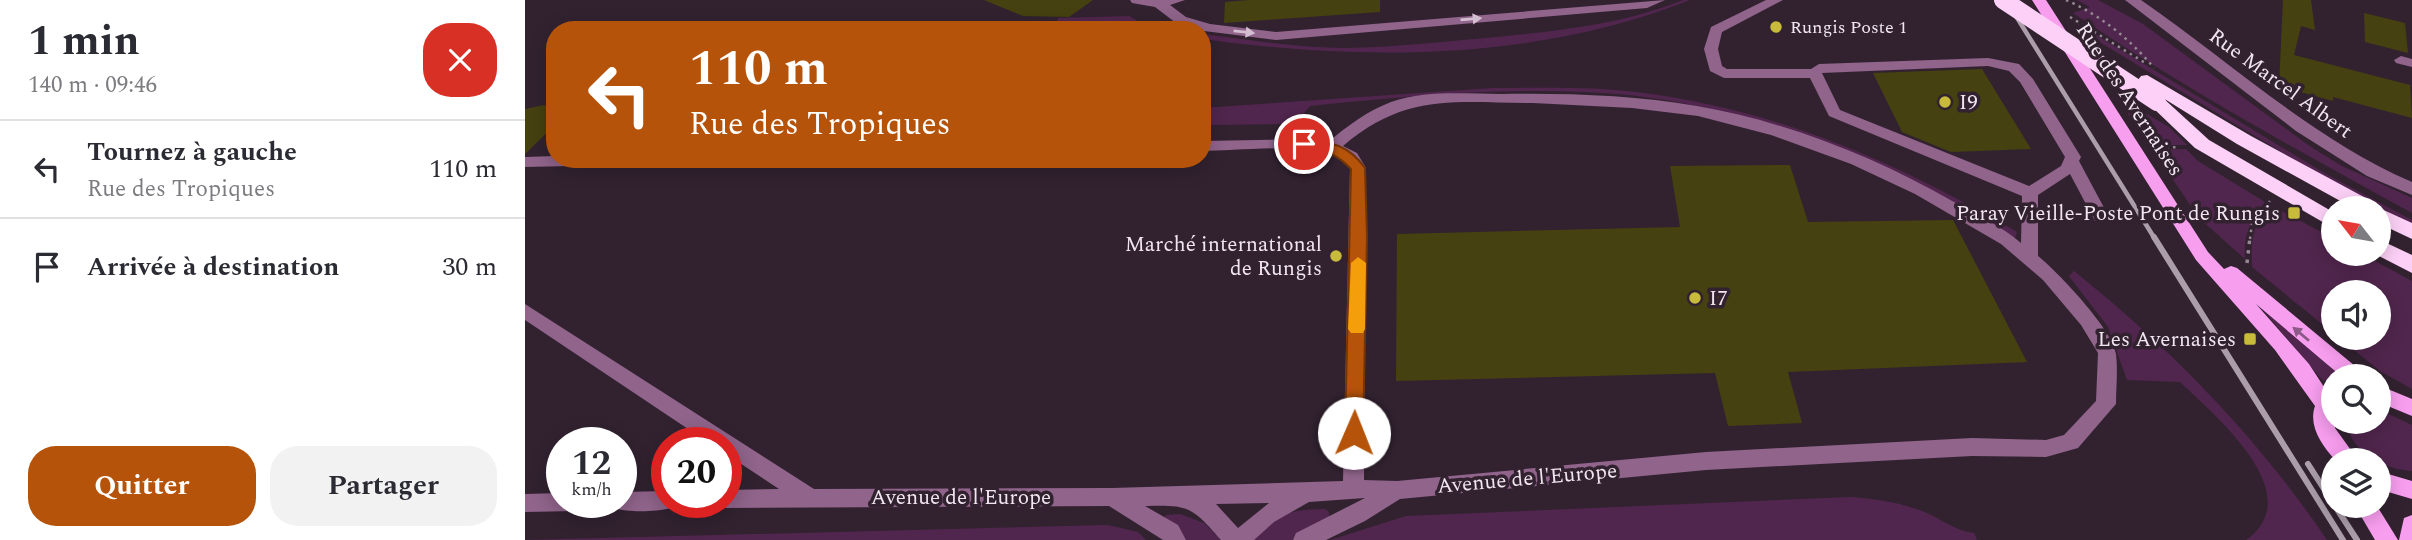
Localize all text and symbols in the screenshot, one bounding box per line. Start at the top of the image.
text: 1 min [28,10,140,73]
one-way arrow [1460,13,1482,24]
place label: Rungis Poste 1 [1790,14,1907,41]
street label: Rue des Avernaises [2067,16,2191,183]
marker: Rungis Poste 1 [1768,19,1784,35]
street label: Rue Marcel Albert [2202,21,2359,147]
button: close [423,23,497,97]
one-way arrow [1233,27,1255,38]
text: 110 m [689,32,828,107]
icon: left [574,49,665,140]
text: 140 m · 09:46 [28,68,157,103]
place label: I9 [1959,87,1978,119]
marker: I9 [1937,94,1953,110]
text: Rue des Tropiques [689,100,951,149]
pin [1274,114,1334,174]
icon: arrive [1285,125,1323,163]
text: Tournez à gauche [87,132,297,172]
text: 110 m [429,149,497,189]
icon: left [28,150,66,188]
text: Rue des Tropiques [87,172,275,207]
north arrow [2321,196,2391,266]
map controls [2321,196,2391,518]
place label: Paray Vieille-Poste Pont de Rungis [1956,198,2280,230]
marker: Paray Vieille-Poste Pont de Rungis [2286,205,2302,221]
place label: Marché international de Rungis [1125,229,1322,285]
text: Arrivée à destination [87,247,339,287]
text: 30 m [442,247,497,287]
icon: arrive [28,248,66,286]
marker: Marché international de Rungis [1328,248,1344,264]
button: sound [2321,280,2391,350]
place label: I7 [1709,283,1728,315]
marker: I7 [1687,290,1703,306]
place label: Les Avernaises [2097,324,2236,356]
one-way arrow [2292,327,2309,342]
marker: Les Avernaises [2242,331,2258,347]
button: search [2321,364,2391,434]
position arrow [1317,396,1391,470]
speed limit sign: 20 [651,427,742,518]
text: 12 [572,437,611,490]
button: Quitter [28,446,256,526]
button: Partager [270,446,497,526]
button: layers [2321,448,2391,518]
street label: Avenue de l'Europe [1436,455,1618,503]
text: km/h [571,476,612,503]
street label: Avenue de l'Europe [871,482,1051,514]

